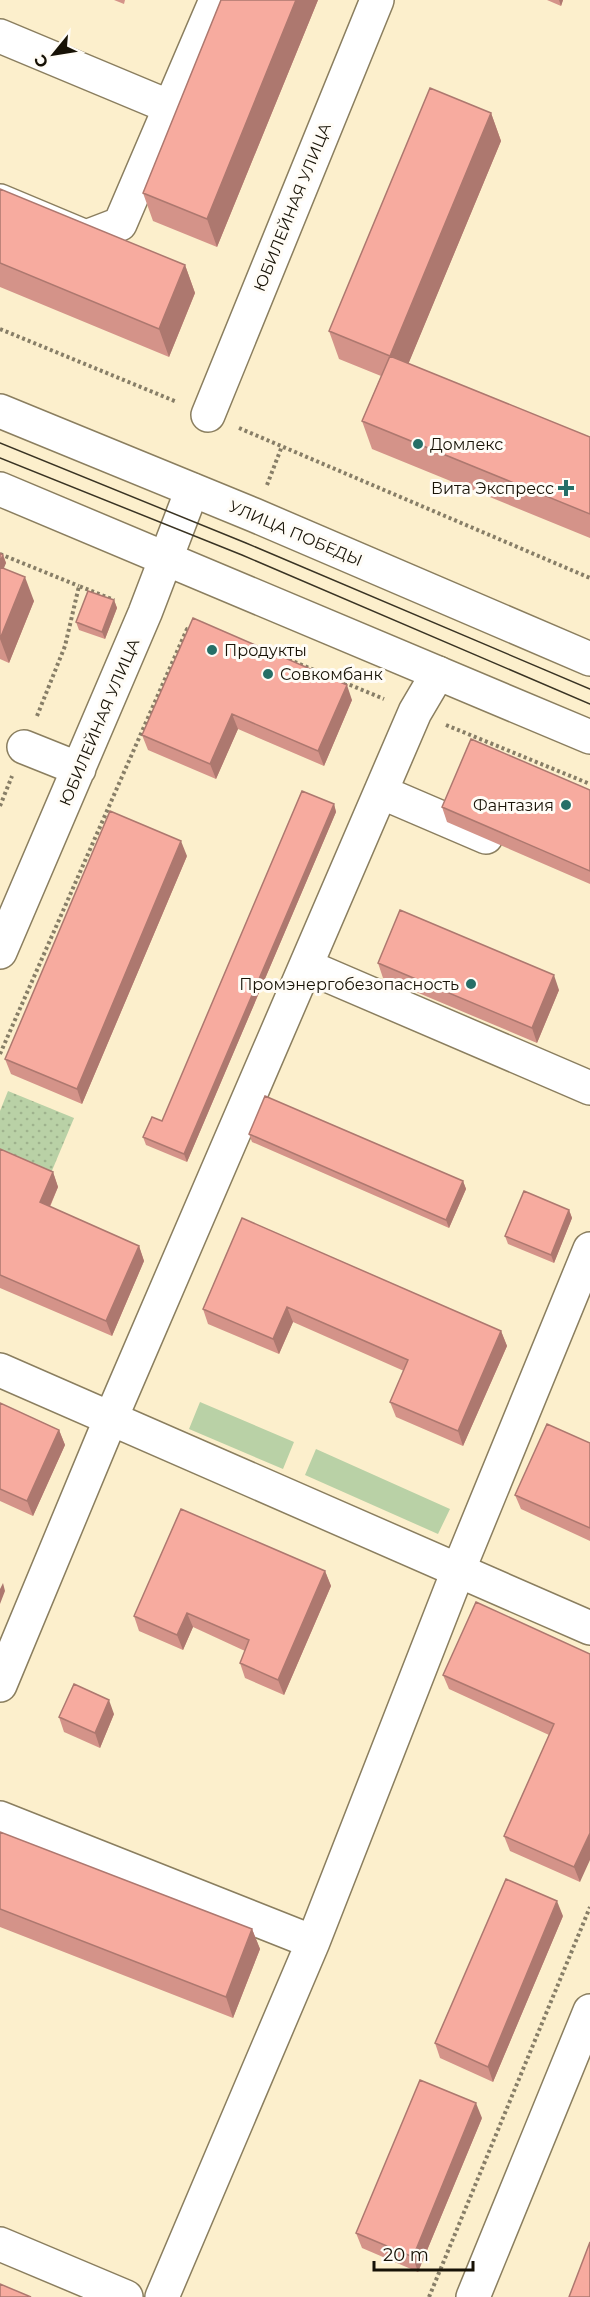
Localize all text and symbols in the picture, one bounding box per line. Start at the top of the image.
north arrow [24,24,84,84]
text: С [30,51,53,71]
street label: ЮБИЛЕЙНАЯ УЛИЦА [250,120,335,294]
place label: Домлекс [430,435,503,454]
marker: Домлекс [411,437,425,451]
place label: Вита Экспресс [431,479,554,498]
marker: Вита Экспресс [559,481,573,495]
street label: УЛИЦА ПОБЕДЫ [226,497,365,570]
street label: ЮБИЛЕЙНАЯ УЛИЦА [56,635,143,809]
place label: Продукты [224,641,307,660]
marker: Продукты [205,643,219,657]
place label: Совкомбанк [280,665,383,684]
marker: Совкомбанк [261,667,275,681]
place label: Фантазия [473,796,554,815]
marker: Фантазия [559,798,573,812]
place label: Промэнергобезопасность [239,975,459,994]
marker: Промэнергобезопасность [464,977,478,991]
scale bar [374,2234,473,2272]
text: 20 m [383,2244,429,2266]

